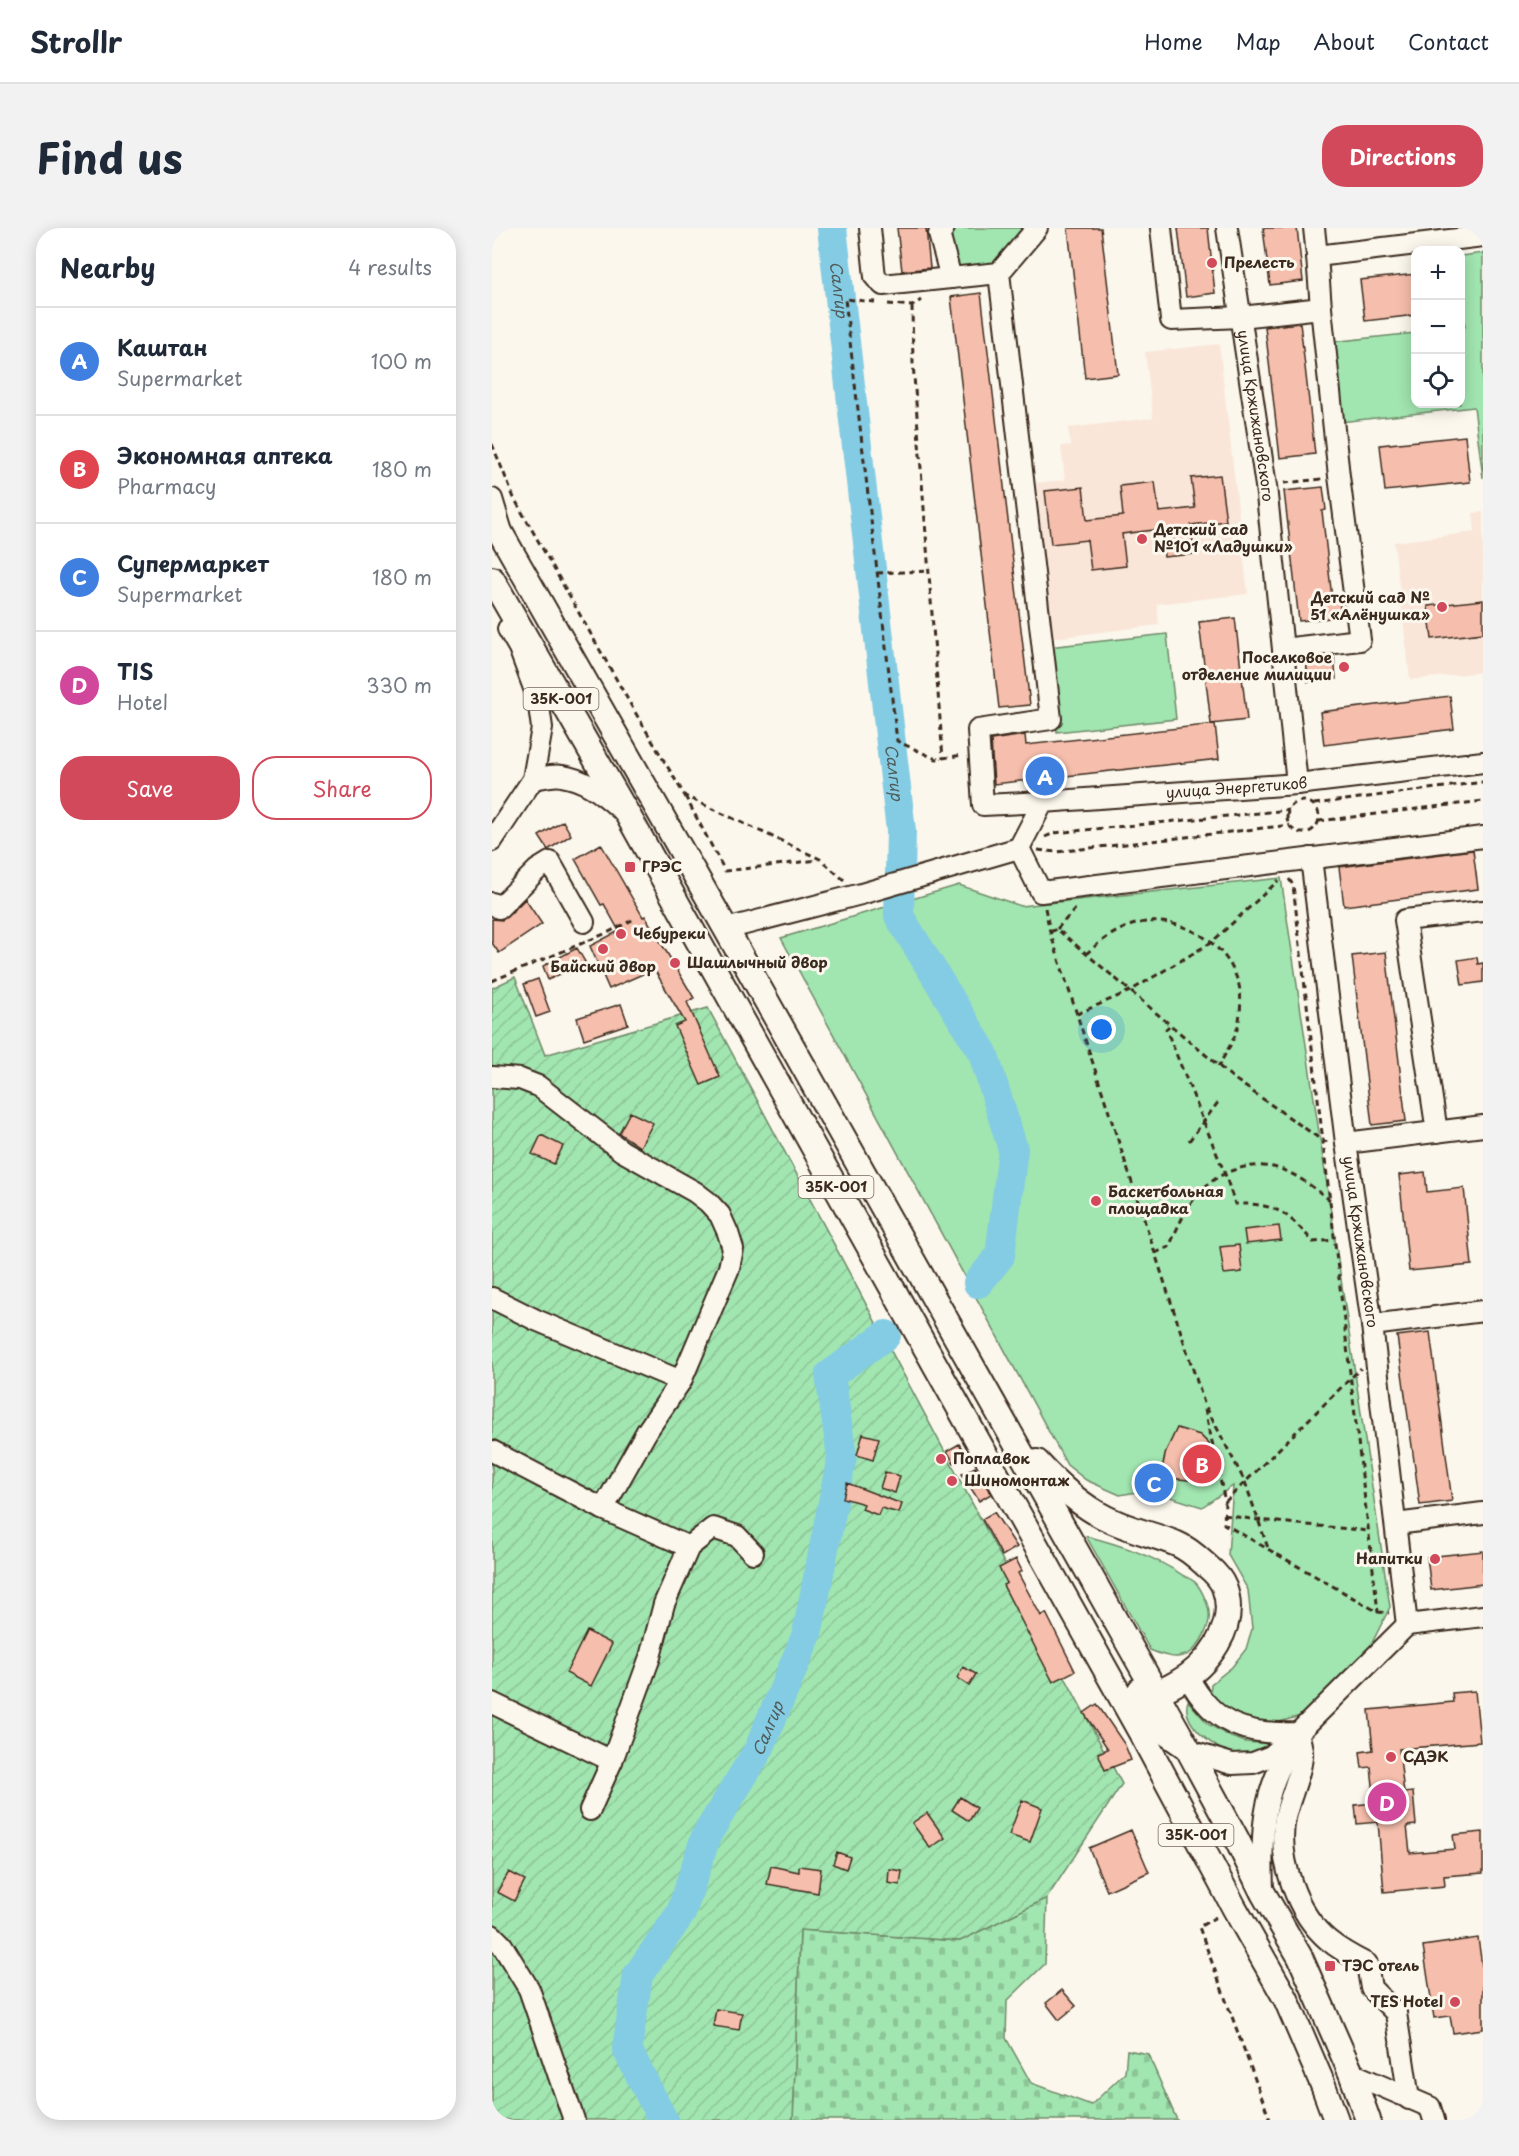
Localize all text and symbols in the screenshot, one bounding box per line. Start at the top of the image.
text: Strollr [30,20,122,63]
text: Home [1144,25,1203,57]
text: Map [1236,25,1281,57]
text: About [1314,25,1375,57]
text: Contact [1408,25,1489,57]
text: Find us [36,125,183,188]
button: Directions [1322,125,1483,187]
map controls [1411,246,1465,408]
button: + [1411,246,1465,300]
text: Nearby [60,248,155,287]
place label: Прелесть [1224,250,1294,273]
text: 4 results [348,252,432,282]
marker: Прелесть [1205,256,1219,270]
water label: Салгир [825,260,855,320]
button: − [1411,300,1465,354]
street label: улица Кржижановского [1233,328,1281,503]
text: Каштан [117,330,208,363]
text: A [72,346,87,376]
text: 100 m [371,346,432,376]
button: locate [1411,354,1465,408]
text: Supermarket [117,363,243,393]
text: Экономная аптека [117,438,333,471]
text: B [73,454,86,484]
text: 180 m [372,454,432,484]
text: Pharmacy [117,471,217,501]
place label: Детский сад №101 «Ладушки» [1153,517,1293,557]
marker: Детский сад №101 «Ладушки» [1135,532,1149,546]
text: Супермаркет [117,546,269,579]
text: C [72,562,87,592]
text: 180 m [372,562,432,592]
text: Supermarket [117,579,243,609]
place label: Детский сад № 51 «Алёнушка» [1310,585,1430,625]
marker: Детский сад № 51 «Алёнушка» [1435,600,1449,614]
place label: Поселковое отделение милиции [1182,645,1332,685]
text: TIS [117,654,153,687]
marker: Поселковое отделение милиции [1337,660,1351,674]
text: D [72,670,87,700]
text: 330 m [366,670,432,700]
text: Hotel [117,687,168,717]
road number: 35К-001 [524,688,598,710]
water label: Салгир [880,743,911,803]
pin: A [1026,754,1064,798]
button: Save [60,756,240,820]
button: Share [252,756,432,820]
street label: улица Энергетиков [1165,770,1309,803]
place label: ГРЭС [642,854,682,877]
marker: ГРЭС [623,860,637,874]
place label: Чебуреки [633,921,706,944]
marker: Чебуреки [614,927,628,941]
marker: Байский двор [596,942,610,956]
place label: Шашлычный двор [687,950,828,973]
place label: Байский двор [550,954,656,977]
marker: Шашлычный двор [668,956,682,970]
your location [1087,1015,1116,1044]
street label: улица Кржижановского [1338,1154,1385,1329]
road number: 35К-001 [798,1176,874,1198]
place label: Баскетбольная площадка [1108,1179,1224,1219]
marker: Баскетбольная площадка [1089,1194,1103,1208]
pin: B [1182,1442,1222,1486]
place label: Поплавок [953,1446,1030,1469]
marker: Поплавок [934,1452,948,1466]
pin: C [1134,1460,1174,1506]
place label: Шиномонтаж [964,1468,1069,1491]
marker: Шиномонтаж [945,1474,959,1488]
place label: Напитки [1356,1546,1423,1569]
marker: Напитки [1428,1552,1442,1566]
water label: Салгир [745,1696,789,1760]
place label: СДЭК [1403,1744,1448,1767]
marker: СДЭК [1384,1750,1398,1764]
pin: D [1368,1780,1406,1824]
road number: 35К-001 [1158,1824,1234,1846]
place label: ТЭС отель [1342,1953,1419,1976]
marker: ТЭС отель [1323,1959,1337,1973]
place label: TES Hotel [1370,1989,1443,2012]
marker: TES Hotel [1448,1995,1462,2009]

